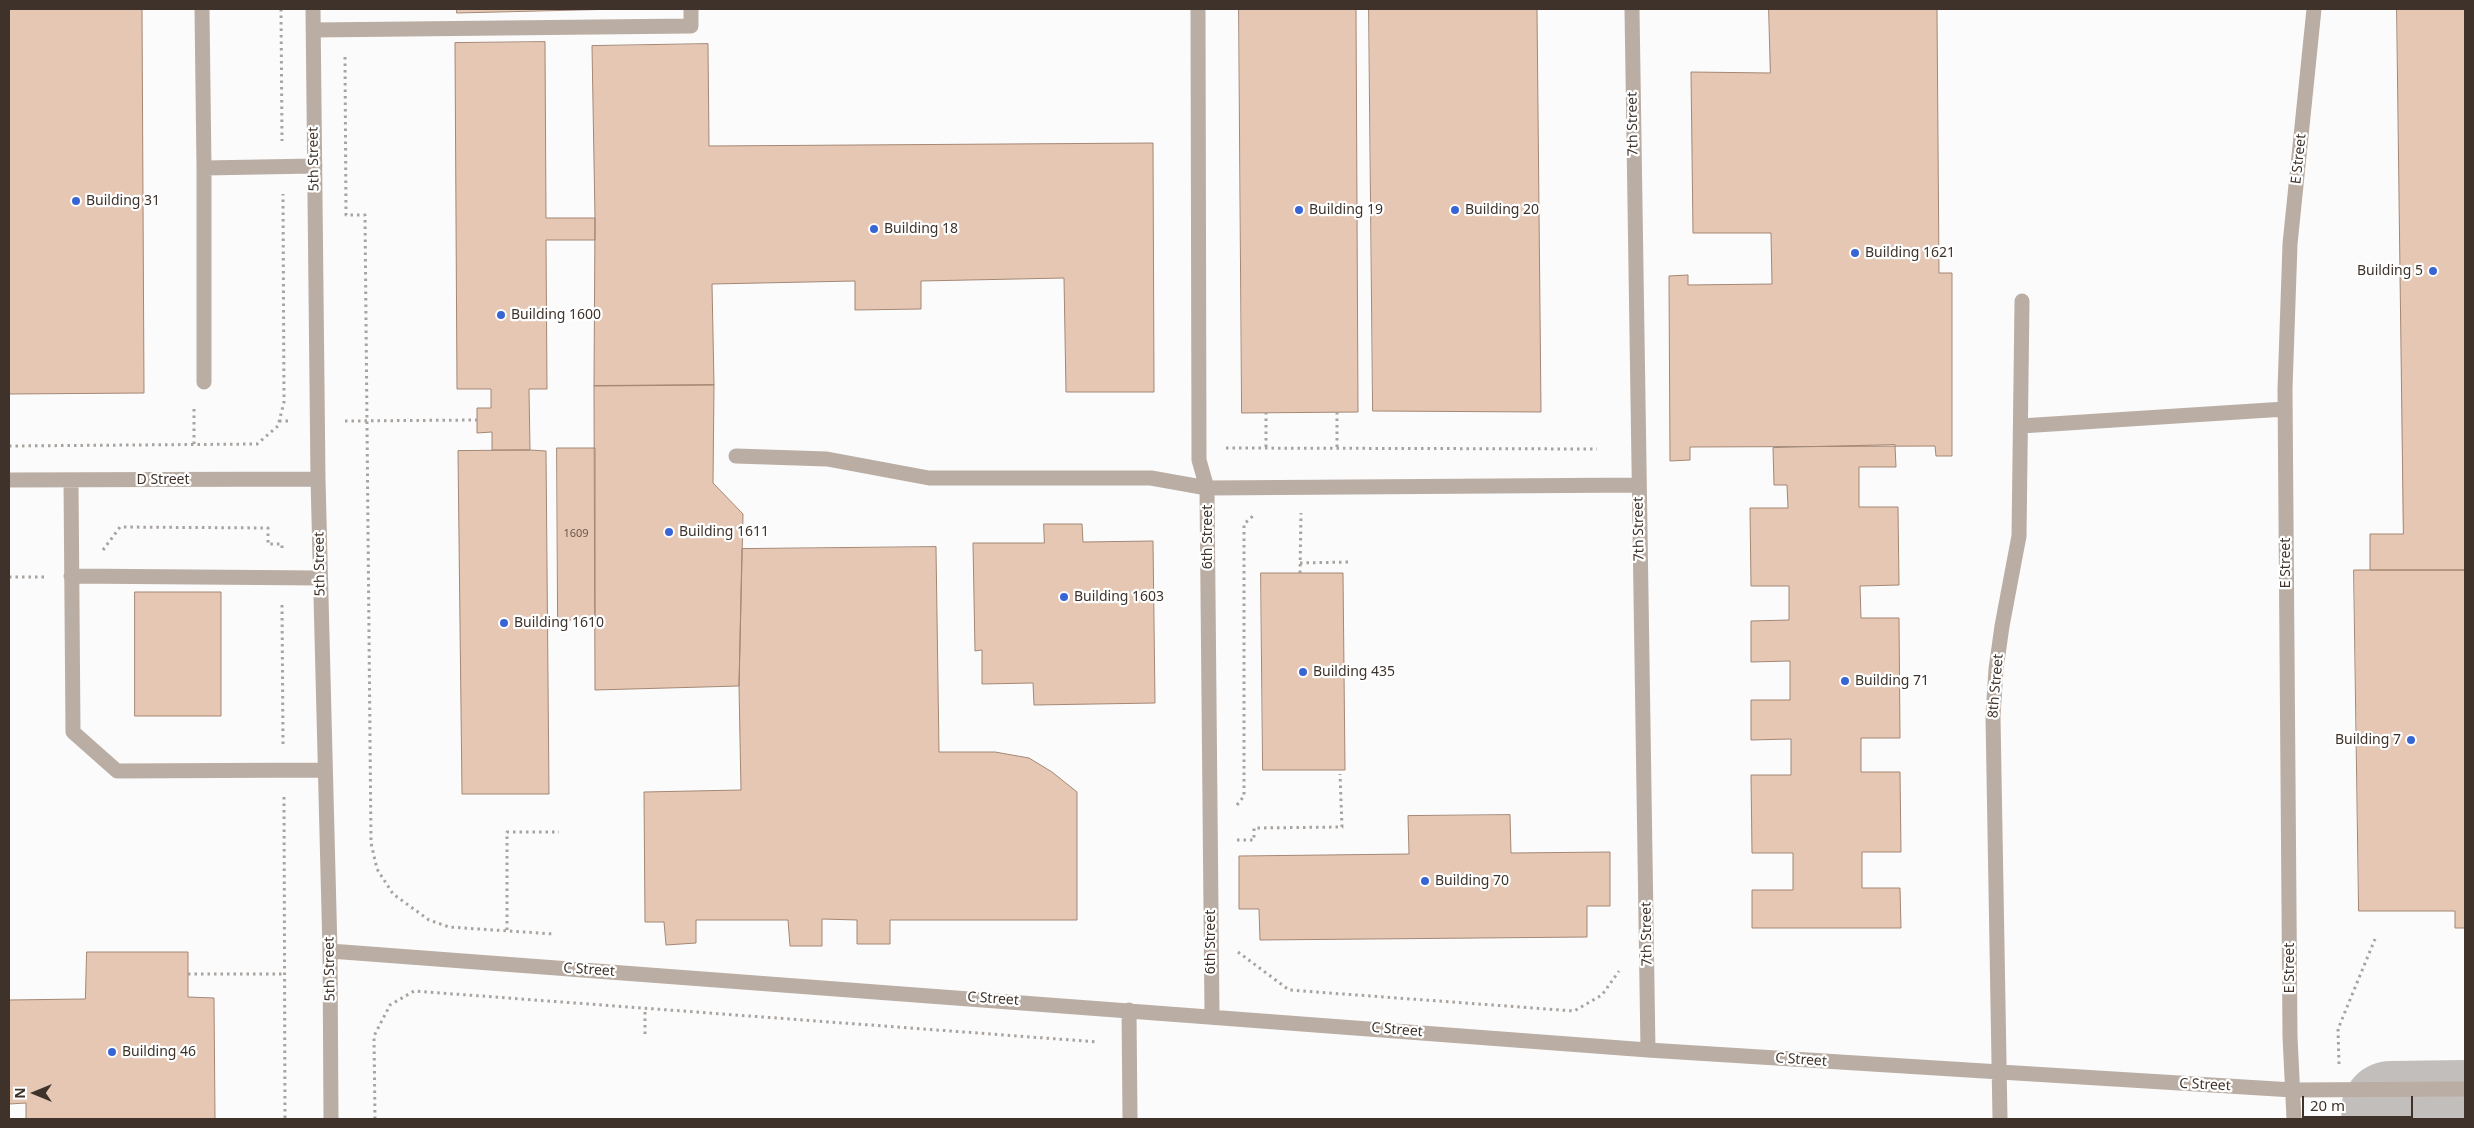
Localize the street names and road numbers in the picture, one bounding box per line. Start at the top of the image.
street label: 7th Street [1624,92,1642,156]
street label: 5th Street [305,127,323,191]
street label: E Street [2288,133,2310,185]
street label: D Street [137,472,189,488]
street label: 7th Street [1630,497,1648,561]
street label: 6th Street [1200,505,1216,569]
street label: 5th Street [311,532,329,596]
street label: E Street [2278,538,2294,588]
street label: 8th Street [1985,653,2007,719]
street label: 7th Street [1638,902,1656,966]
street label: 6th Street [1203,910,1219,974]
street label: 5th Street [321,937,339,1001]
street label: E Street [2282,943,2298,993]
street label: C Street [563,960,615,980]
street label: C Street [967,989,1019,1009]
street label: C Street [1371,1019,1423,1041]
street label: C Street [1775,1050,1827,1070]
street label: C Street [2179,1075,2231,1095]

